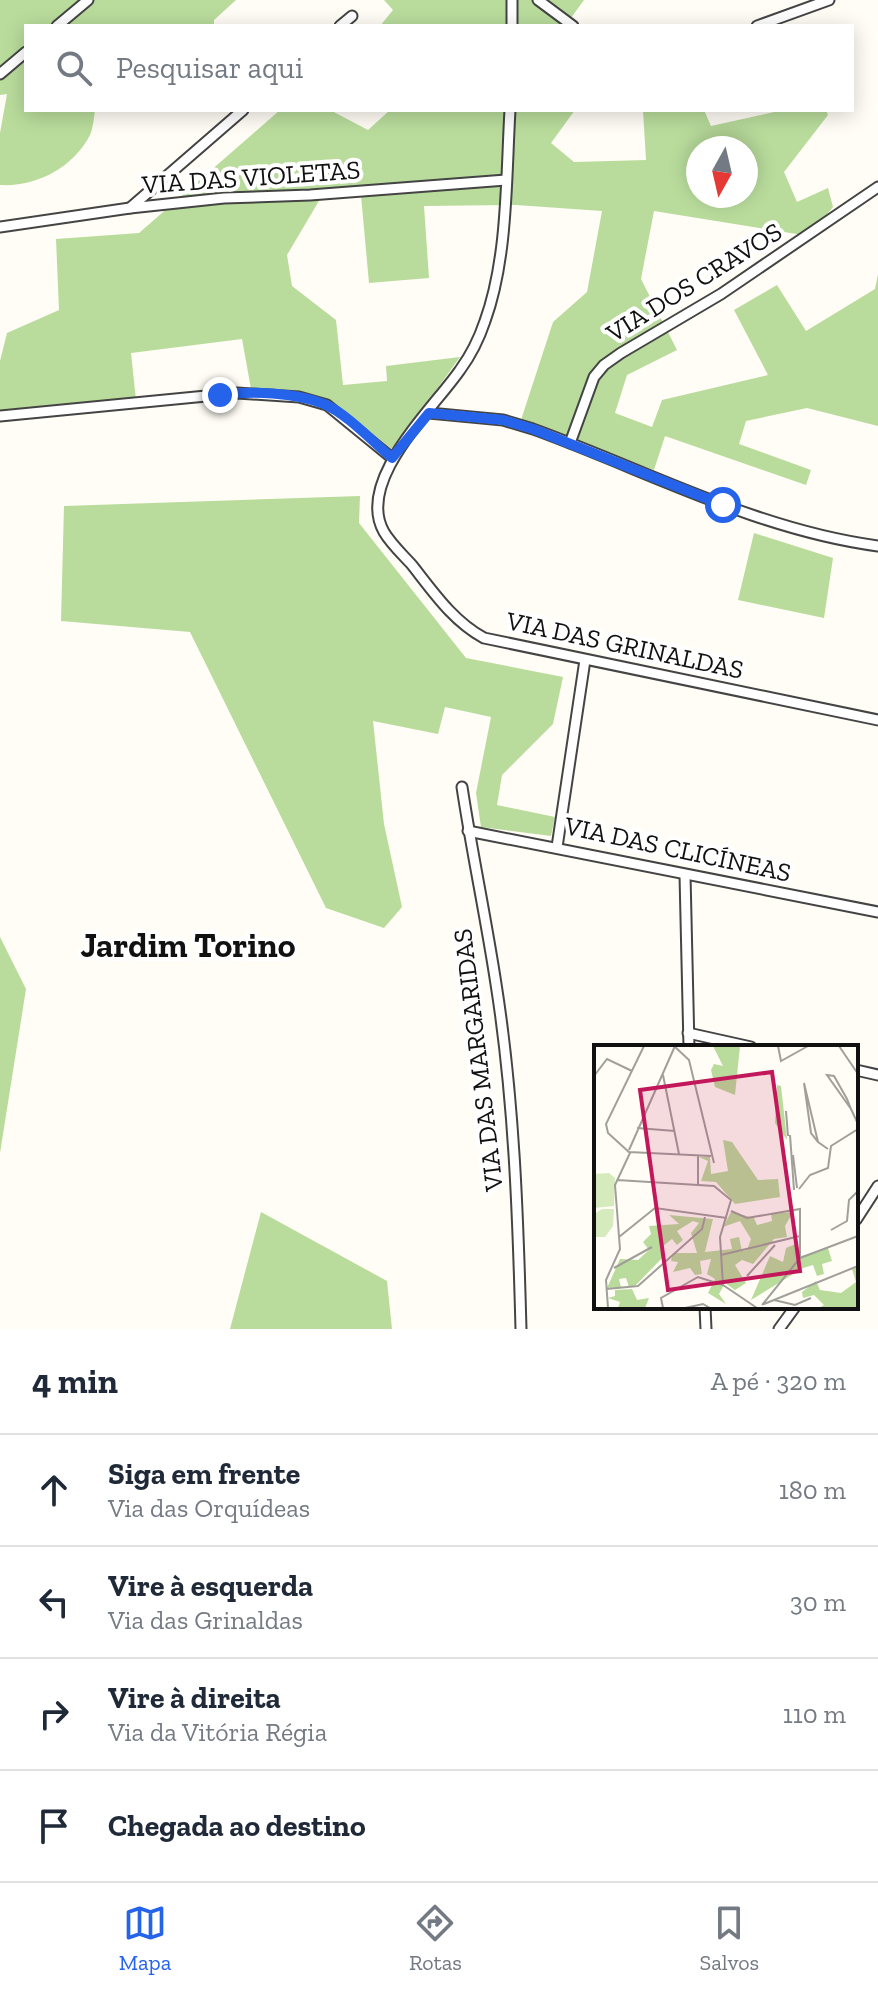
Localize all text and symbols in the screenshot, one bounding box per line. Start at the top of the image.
search box [24,24,854,112]
icon: search [52,46,96,90]
text: Pesquisar aqui [116,50,303,86]
north arrow [686,136,758,208]
street label: VIA DAS VIOLETAS [140,153,361,201]
street label: VIA DOS CRAVOS [599,215,788,349]
route end [202,377,238,413]
route start [705,487,741,523]
street label: VIA DAS GRINALDAS [503,604,746,686]
street label: VIA DAS CLICÍNEAS [561,809,794,889]
district label: Jardim Torino [81,925,296,966]
street label: VIA DAS MARGARIDAS [446,927,510,1194]
inset map [594,1045,858,1309]
text: 4 min [32,1361,118,1402]
text: A pé · 320 m [711,1365,846,1397]
text: Siga em frente [108,1456,300,1492]
icon: ahead [32,1468,76,1512]
text: 180 m [779,1474,846,1506]
text: Via das Orquídeas [108,1492,310,1524]
text: Vire à esquerda [108,1568,313,1604]
icon: left [32,1580,76,1624]
text: 30 m [790,1586,846,1618]
text: Via das Grinaldas [108,1604,303,1636]
text: Vire à direita [108,1680,281,1716]
icon: right [32,1692,76,1736]
text: 110 m [783,1698,846,1730]
text: Via da Vitória Régia [108,1716,327,1748]
icon: arrive [32,1804,76,1848]
text: Chegada ao destino [108,1808,366,1844]
tab: Mapa [119,1901,171,1976]
tab: Rotas [409,1901,462,1976]
tab: Salvos [700,1901,759,1976]

